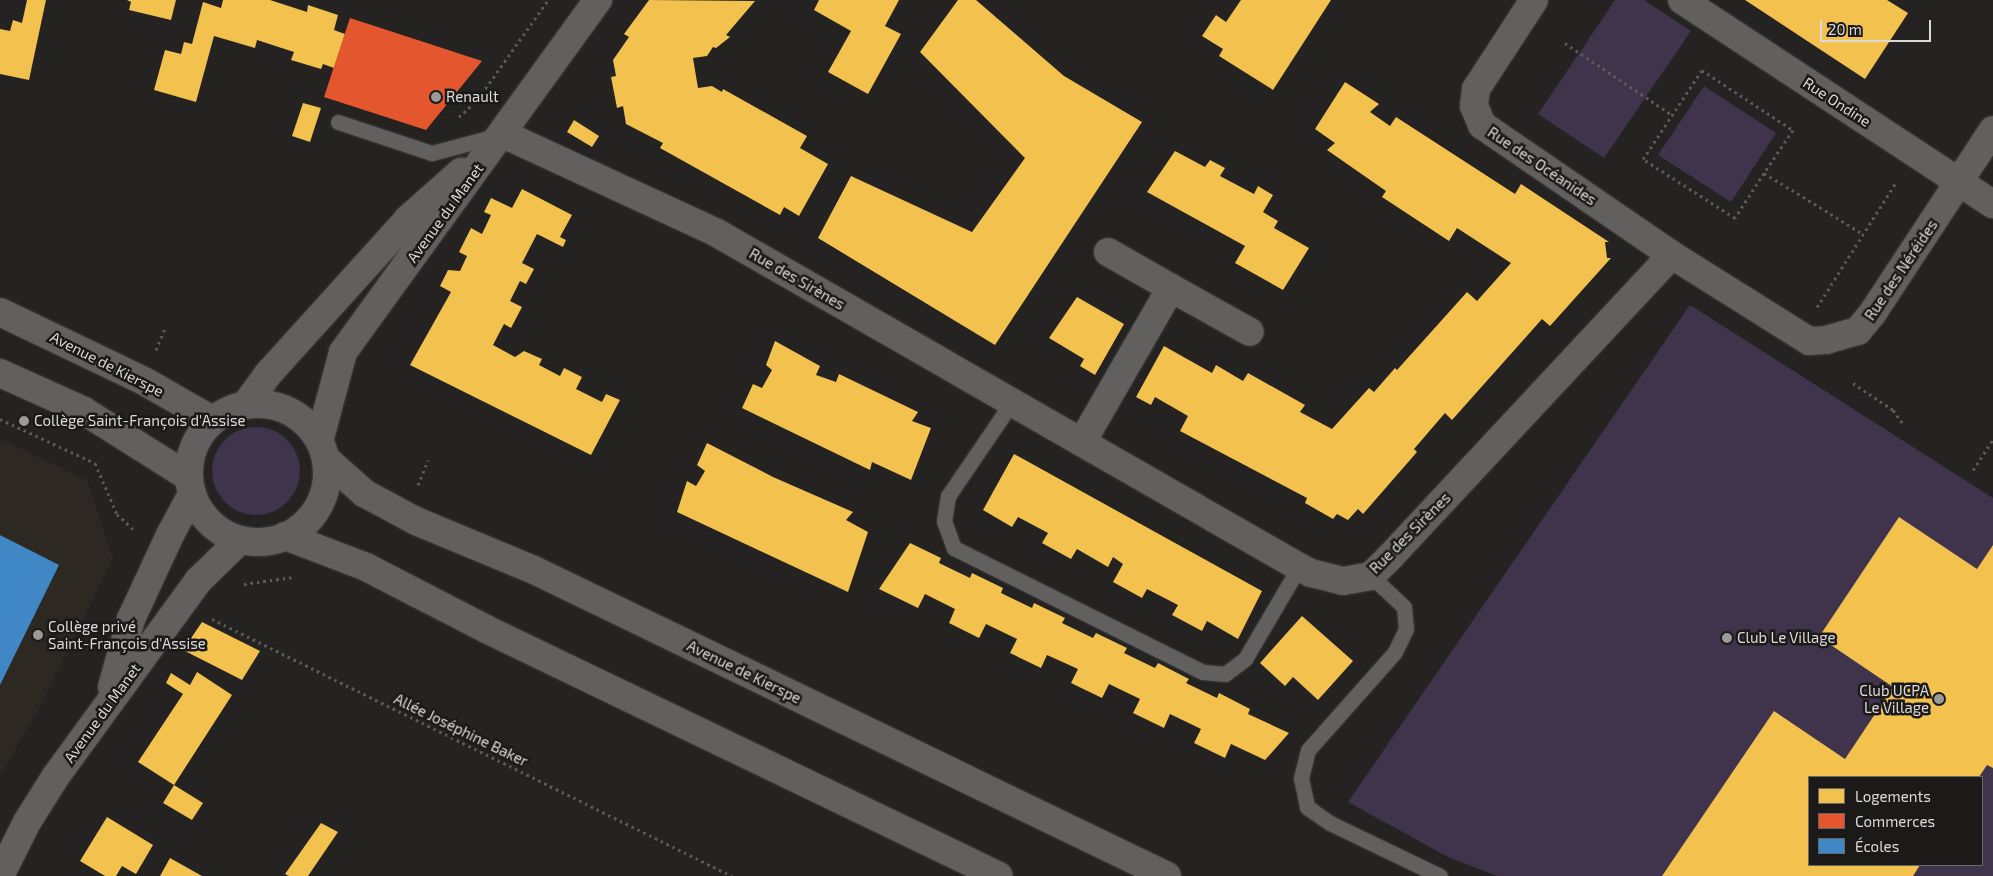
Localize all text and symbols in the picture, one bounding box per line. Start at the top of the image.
scale bar [1823,10,1934,42]
text: 20 m [1828,20,1862,38]
street label: Rue Ondine [1800,73,1874,131]
place label: Renault [446,88,499,106]
marker: Renault [430,91,442,103]
street label: Rue des Océanides [1484,123,1600,209]
street label: Avenue du Manet [403,160,487,266]
street label: Rue des Néréides [1861,216,1941,324]
street label: Rue des Sirènes [746,244,848,314]
street label: Avenue de Kierspe [47,328,167,400]
place label: Collège Saint-François d'Assise [34,412,246,430]
marker: Collège Saint-François d'Assise [18,415,30,427]
street label: Rue des Sirènes [1366,489,1454,577]
place label: Collège privé Saint-François d'Assise [48,617,206,652]
marker: Collège privé Saint-François d'Assise [32,629,44,641]
place label: Club Le Village [1737,629,1836,647]
marker: Club Le Village [1721,632,1733,644]
street label: Avenue de Kierspe [684,637,804,707]
street label: Avenue du Manet [60,660,144,766]
place label: Club UCPA Le Village [1859,681,1929,716]
street label: Allée Joséphine Baker [391,690,531,770]
marker: Club UCPA Le Village [1933,693,1945,705]
legend [1808,776,1983,866]
text: Logements [1855,787,1931,805]
text: Commerces [1855,812,1935,830]
text: Écoles [1855,837,1899,855]

